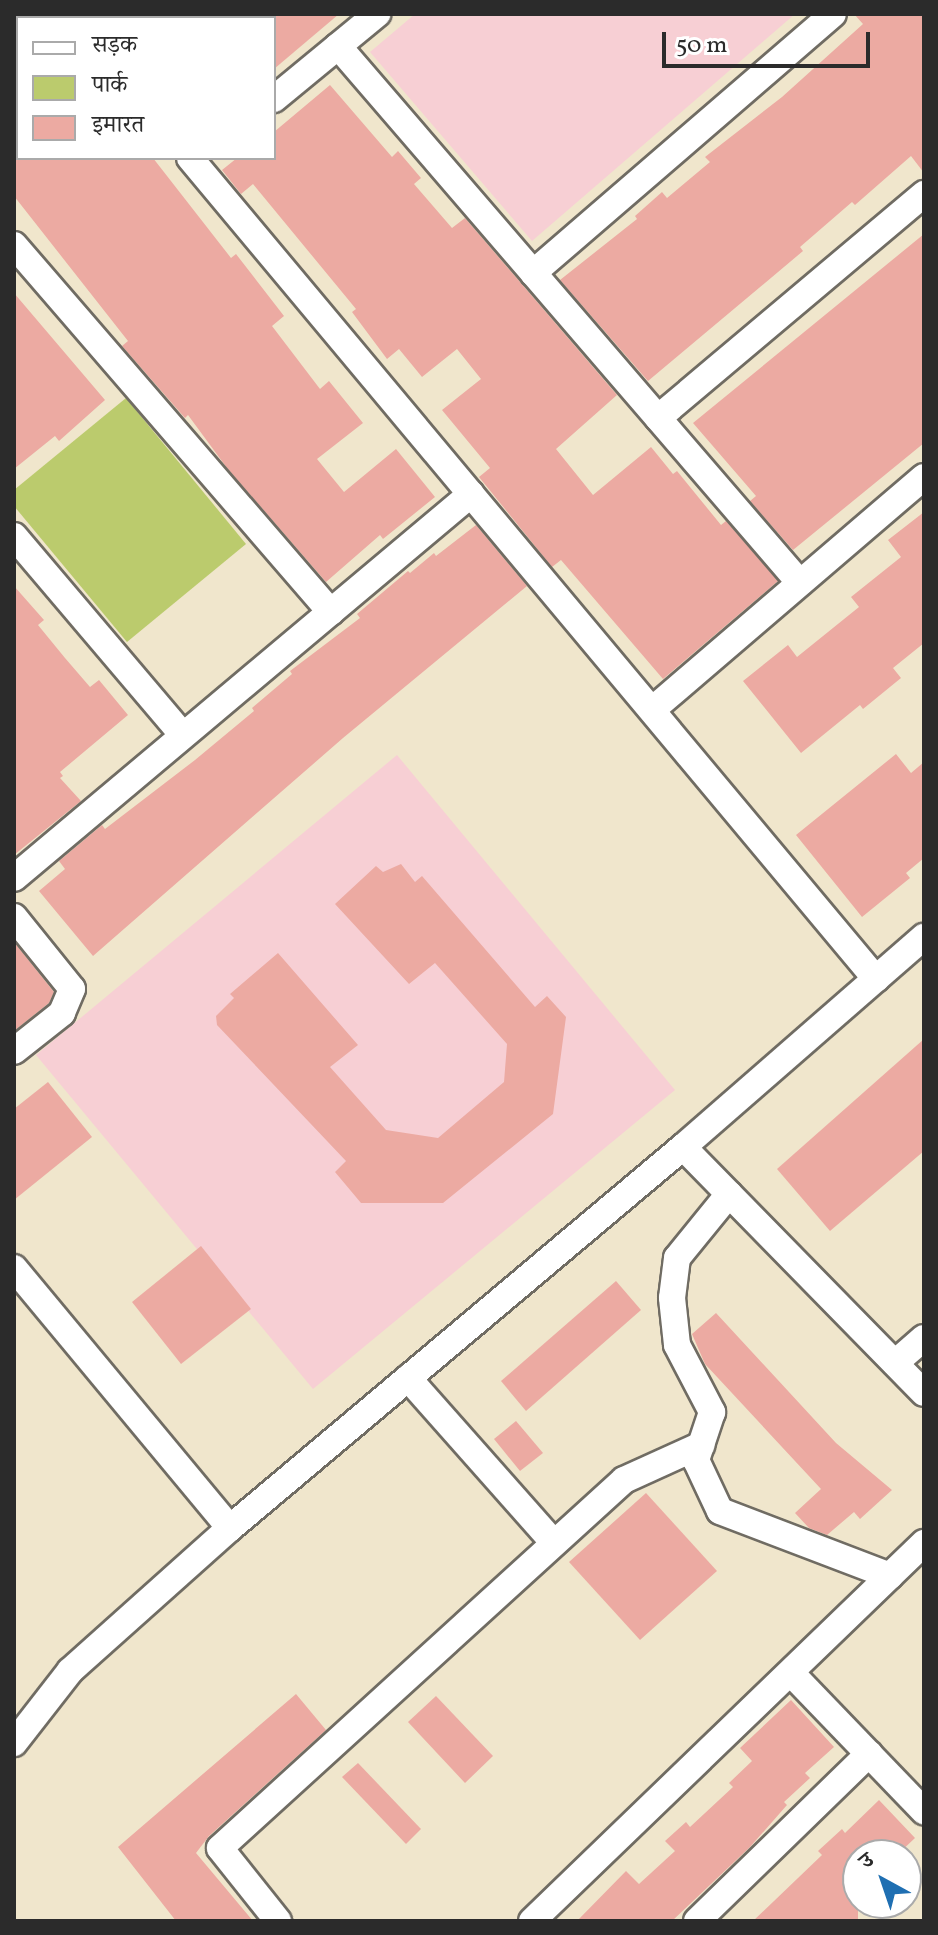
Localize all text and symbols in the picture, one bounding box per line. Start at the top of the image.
legend [16,16,276,160]
scale bar [666,16,874,66]
text: सड़क [92,29,137,63]
text: 50 m [676,29,728,63]
text: पार्क [92,69,127,103]
text: इमारत [92,109,144,143]
north arrow [842,1839,922,1919]
text: उ [853,1846,882,1877]

